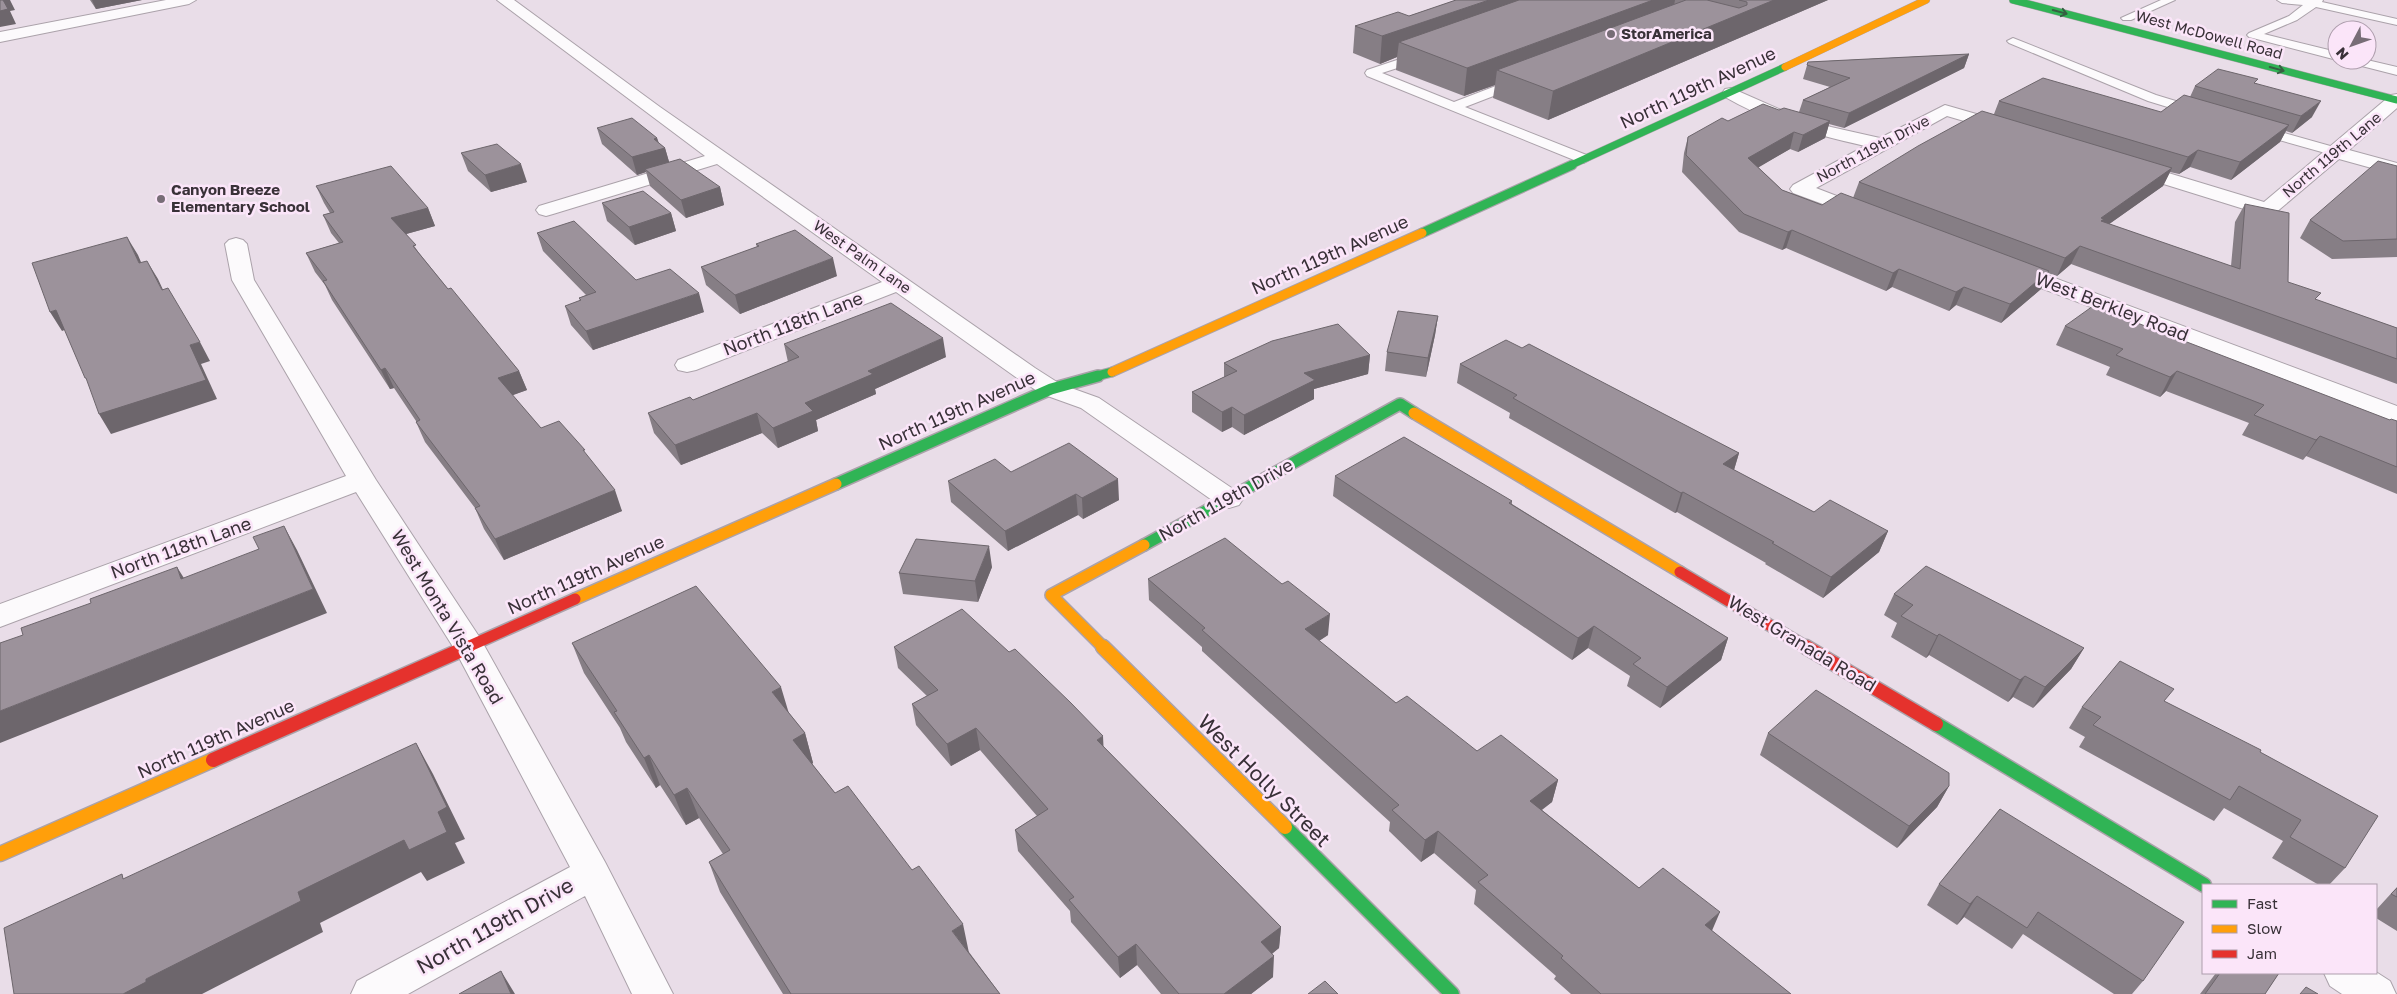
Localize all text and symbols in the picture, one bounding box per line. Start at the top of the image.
street label: West McDowell Road [2134,6,2285,62]
one-way arrow [2052,8,2068,17]
north arrow [2327,20,2377,70]
place label: StorAmerica [1621,24,1712,42]
marker: StorAmerica [1605,28,1617,40]
street label: North 119th Avenue [1616,41,1779,133]
text: N [2332,44,2352,63]
one-way arrow [2269,64,2285,74]
street label: North 119th Lane [2278,108,2385,201]
street label: North 119th Drive [1813,111,1932,185]
place label: Canyon Breeze Elementary School [171,180,310,215]
marker: Canyon Breeze Elementary School [155,193,167,205]
street label: North 119th Avenue [1248,210,1411,299]
street label: West Palm Lane [810,216,915,297]
street label: West Berkley Road [2033,267,2192,345]
street label: North 118th Lane [720,286,866,360]
street label: North 119th Avenue [875,366,1038,455]
street label: North 119th Drive [1154,453,1297,545]
street label: North 118th Lane [107,511,254,583]
street label: West Monta Vista Road [387,525,509,708]
street label: North 119th Avenue [504,530,667,619]
street label: West Granada Road [1724,590,1881,696]
street label: North 119th Avenue [134,694,297,783]
street label: West Holly Street [1193,709,1336,852]
street label: North 119th Drive [411,871,578,979]
legend [2202,884,2377,974]
text: Fast [2247,894,2278,912]
text: Slow [2247,919,2282,937]
text: Jam [2247,944,2277,962]

